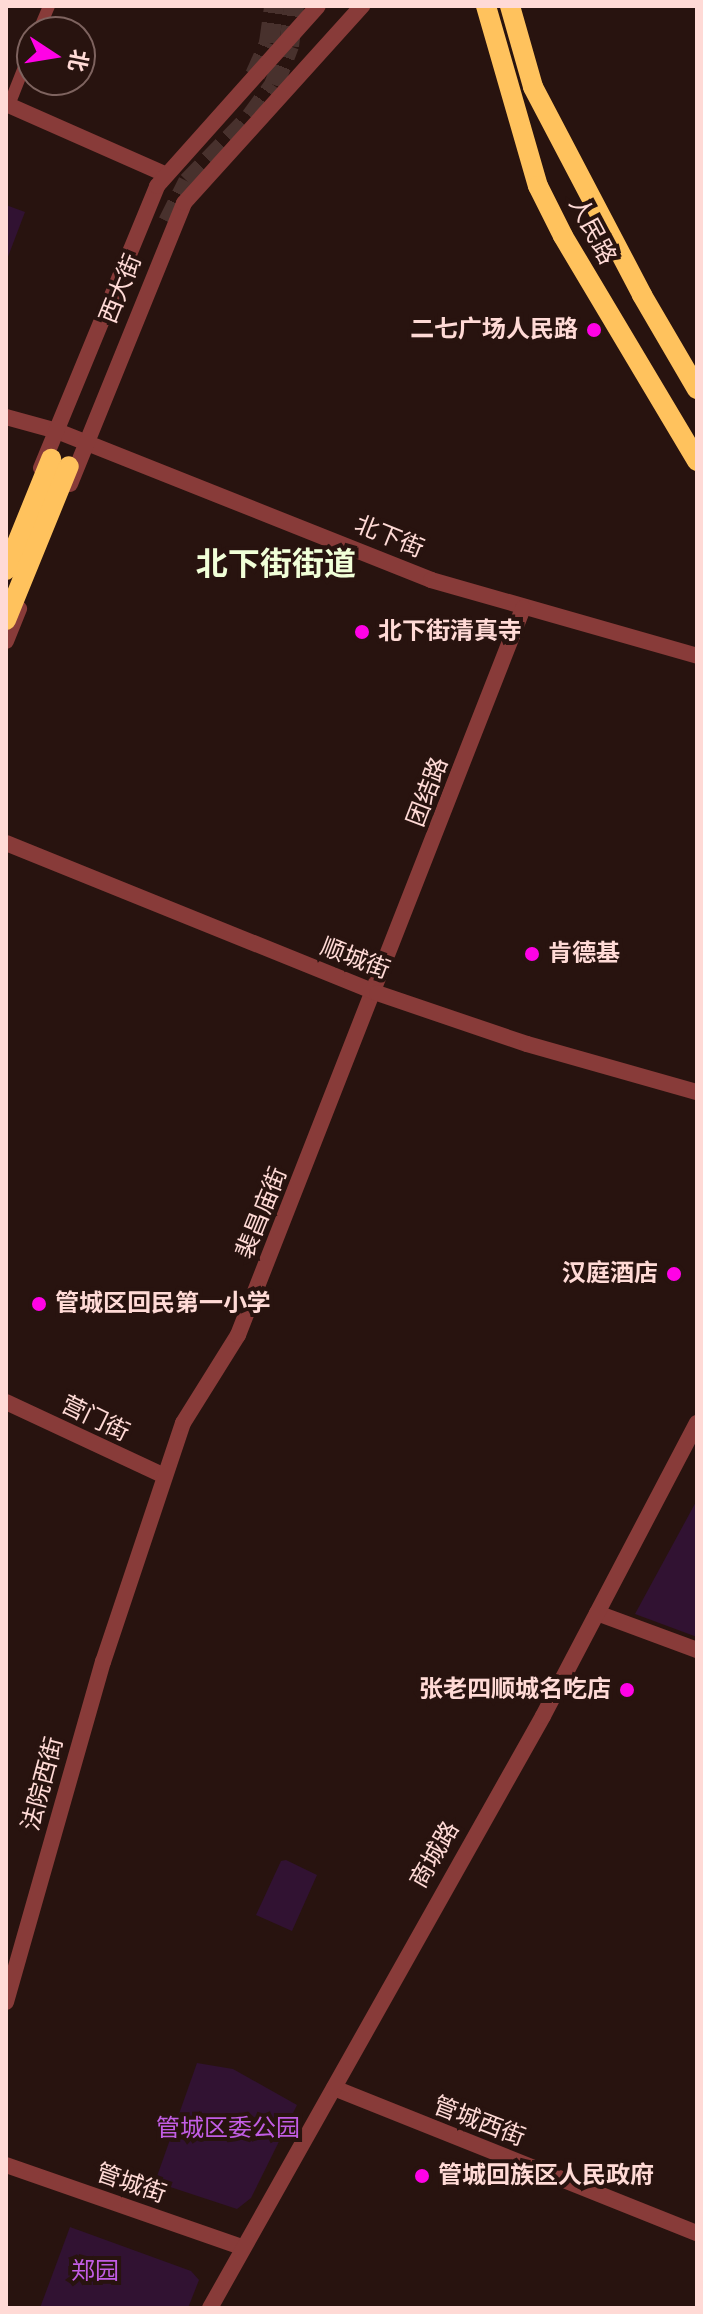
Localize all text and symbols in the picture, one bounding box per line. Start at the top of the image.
north arrow [16,16,96,96]
text: 北 [61,47,94,74]
street label: 人民路 [562,192,622,270]
street label: 西大街 [94,250,148,328]
place label: 二七广场人民路 [410,316,578,344]
marker: 二七广场人民路 [585,321,603,339]
street label: 北下街 [350,510,428,564]
district label: 北下街街道 [196,546,356,584]
place label: 北下街清真寺 [378,618,522,646]
marker: 北下街清真寺 [353,623,371,641]
street label: 团结路 [402,753,454,831]
street label: 顺城街 [316,933,394,985]
place label: 肯德基 [548,940,620,968]
marker: 肯德基 [523,945,541,963]
street label: 裴昌庙街 [231,1163,293,1263]
place label: 汉庭酒店 [562,1260,658,1288]
marker: 汉庭酒店 [665,1265,683,1283]
place label: 管城区回民第一小学 [55,1290,271,1318]
marker: 管城区回民第一小学 [30,1295,48,1313]
street label: 营门街 [56,1390,134,1448]
place label: 张老四顺城名吃店 [419,1676,611,1704]
marker: 张老四顺城名吃店 [618,1681,636,1699]
street label: 法院西街 [17,1734,69,1834]
street label: 商城路 [405,1817,465,1893]
street label: 管城西街 [429,2091,529,2153]
park label: 管城区委公园 [156,2115,300,2143]
street label: 管城街 [92,2159,170,2209]
place label: 管城回族区人民政府 [438,2162,654,2190]
marker: 管城回族区人民政府 [413,2167,431,2185]
park label: 郑园 [71,2258,119,2286]

